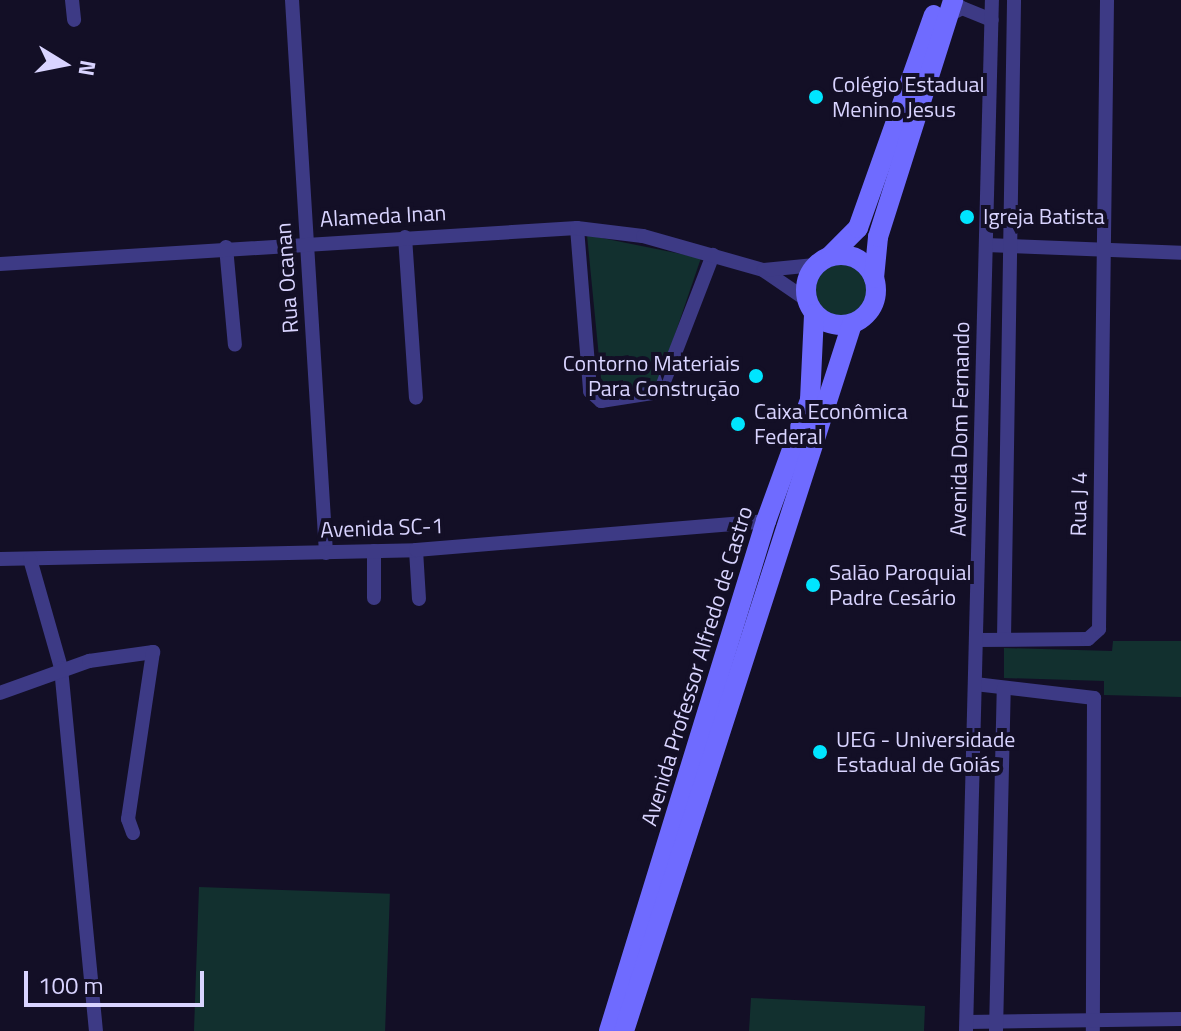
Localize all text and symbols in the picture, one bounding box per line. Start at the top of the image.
north arrow [24,24,104,104]
text: N [70,58,106,79]
place label: Colégio Estadual Menino Jesus [832,71,985,122]
marker: Colégio Estadual Menino Jesus [807,88,825,106]
street label: Alameda Inan [319,200,447,232]
place label: Igreja Batista [983,204,1105,230]
marker: Igreja Batista [958,208,976,226]
street label: Rua Ocanan [270,222,304,334]
street label: Avenida Dom Fernando [945,321,975,537]
place label: Contorno Materiais Para Construção [563,350,740,402]
marker: Contorno Materiais Para Construção [747,367,765,385]
place label: Caixa Econômica Federal [754,398,908,450]
marker: Caixa Econômica Federal [729,415,747,433]
street label: Rua J 4 [1065,472,1093,536]
street label: Avenida Professor Alfredo de Castro [636,503,758,829]
street label: Avenida SC-1 [320,513,444,543]
place label: Salão Paroquial Padre Cesário [829,559,972,610]
marker: Salão Paroquial Padre Cesário [804,576,822,594]
place label: UEG - Universidade Estadual de Goiás [836,726,1015,778]
marker: UEG - Universidade Estadual de Goiás [811,743,829,761]
scale bar [28,955,208,1005]
text: 100 m [38,967,104,1003]

